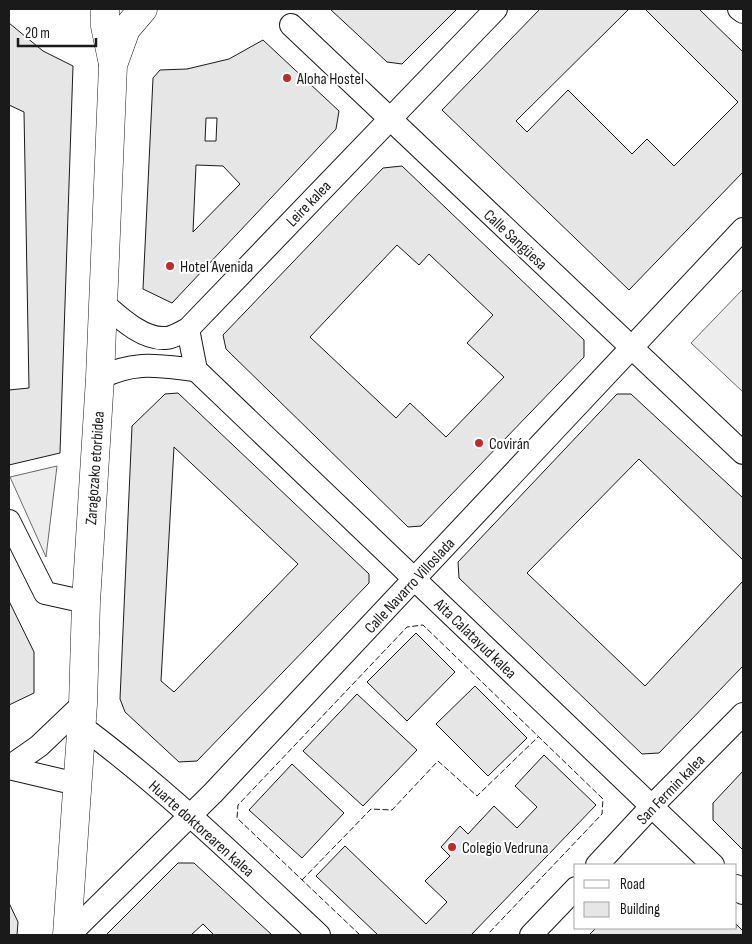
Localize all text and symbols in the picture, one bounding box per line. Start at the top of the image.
scale bar [18,15,95,47]
text: 20 m [25,24,50,43]
place label: Aloha Hostel [296,70,364,89]
marker: Aloha Hostel [281,72,293,84]
street label: Leire kalea [283,177,335,231]
street label: Calle Sangüesa [479,206,551,274]
place label: Hotel Avenida [180,258,253,277]
marker: Hotel Avenida [164,260,176,272]
street label: Zaragozako etorbidea [82,411,109,526]
place label: Covirán [489,435,530,454]
marker: Covirán [473,437,485,449]
street label: Calle Navarro Villoslada [361,534,459,638]
street label: Aita Calatayud kalea [429,594,520,683]
street label: San Fermin kalea [633,751,709,829]
street label: Huarte doktorearen kalea [144,777,258,881]
place label: Colegio Vedruna [462,839,548,858]
marker: Colegio Vedruna [446,841,458,853]
legend [574,864,737,929]
text: Road [620,875,645,894]
text: Building [620,900,660,919]

